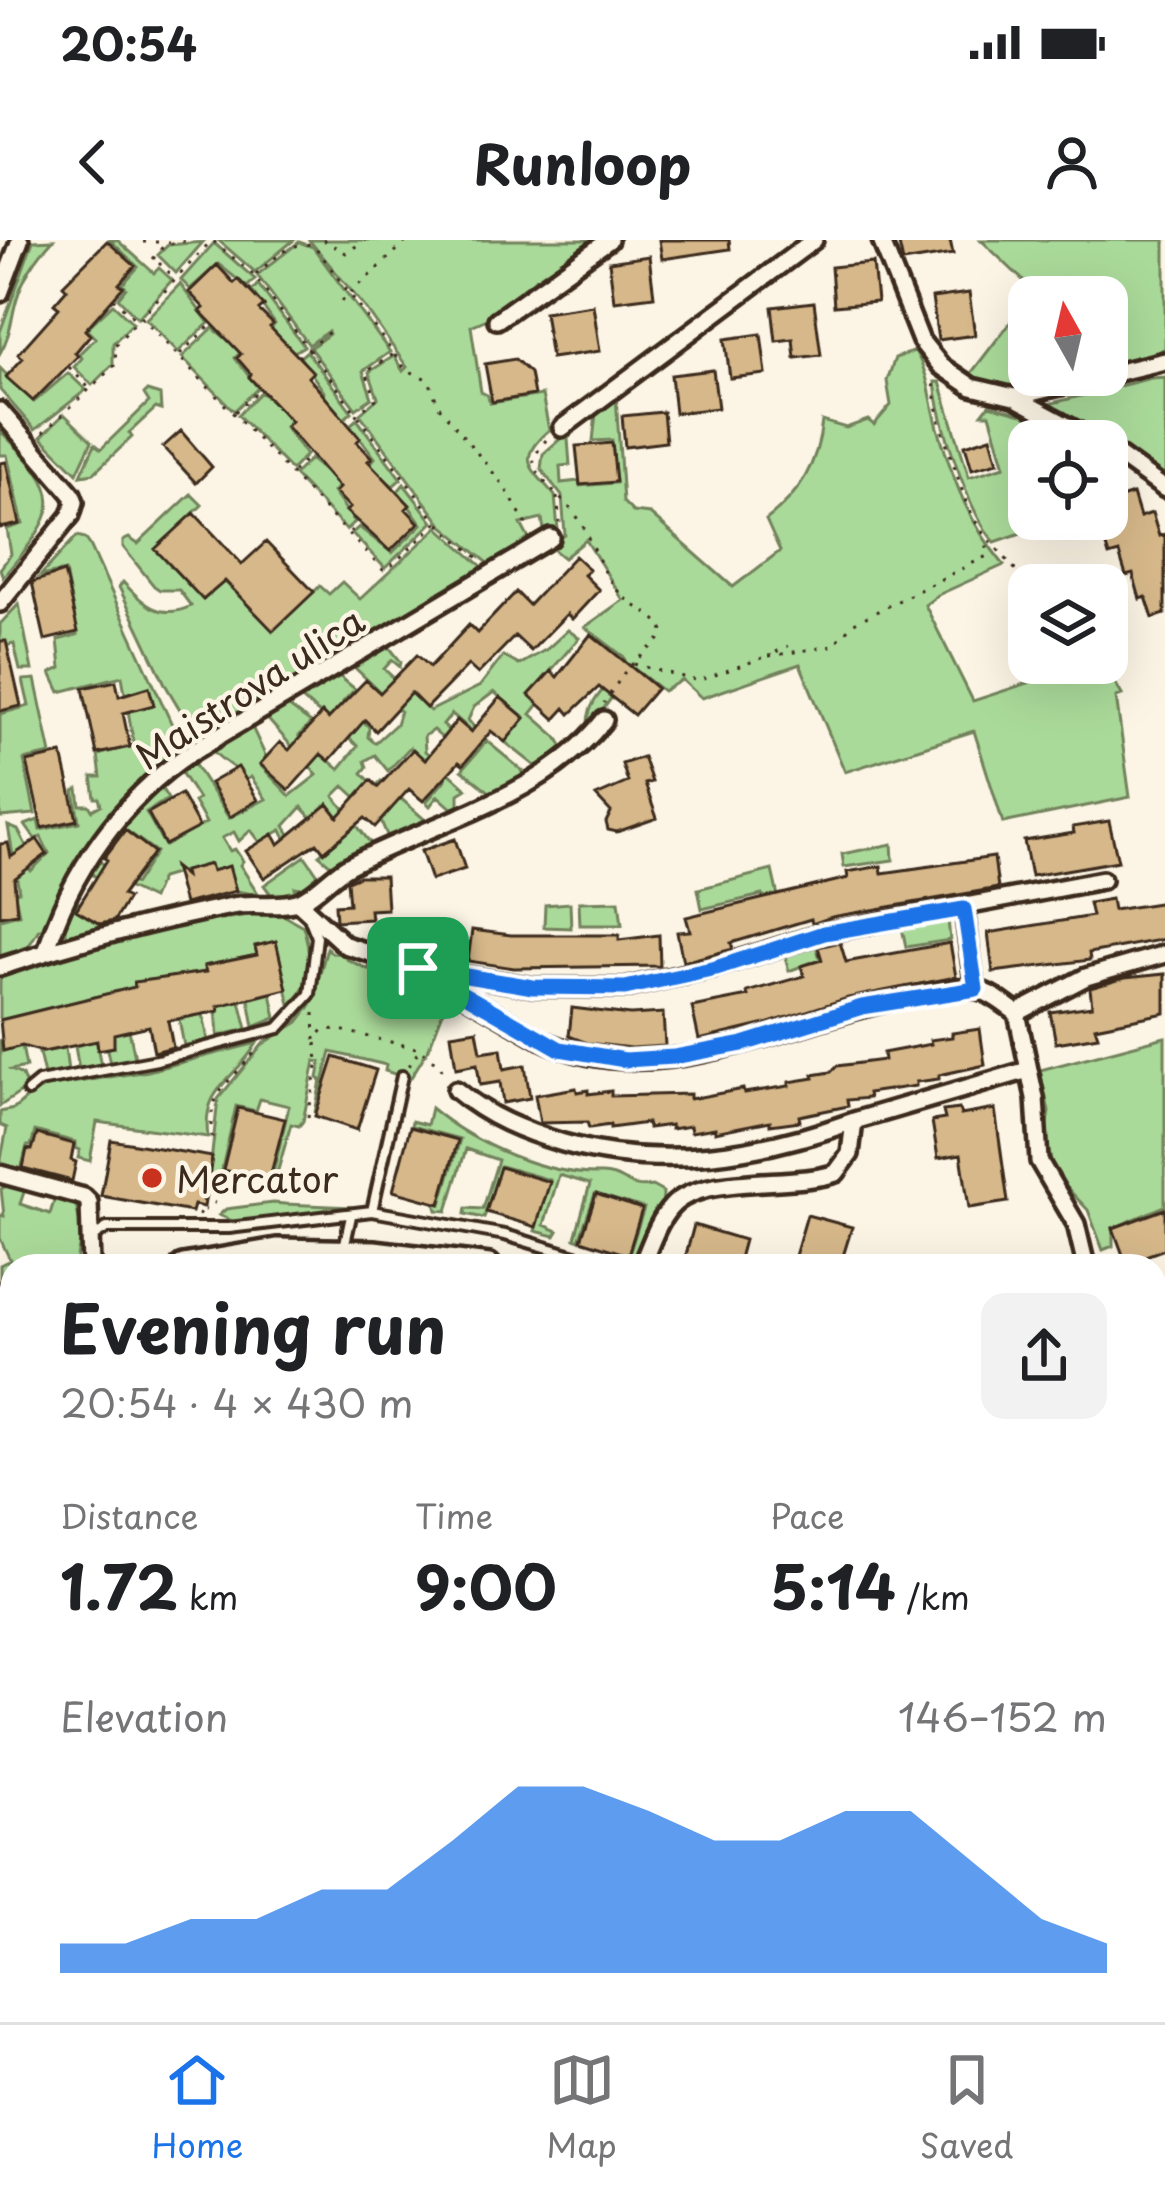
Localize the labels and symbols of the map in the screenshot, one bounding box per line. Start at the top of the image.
north arrow [1008,276,1128,396]
street label: Maistrova ulica [124,593,374,781]
pin [367,917,469,1019]
place label: Mercator [176,1151,339,1205]
marker: Mercator [139,1165,165,1191]

